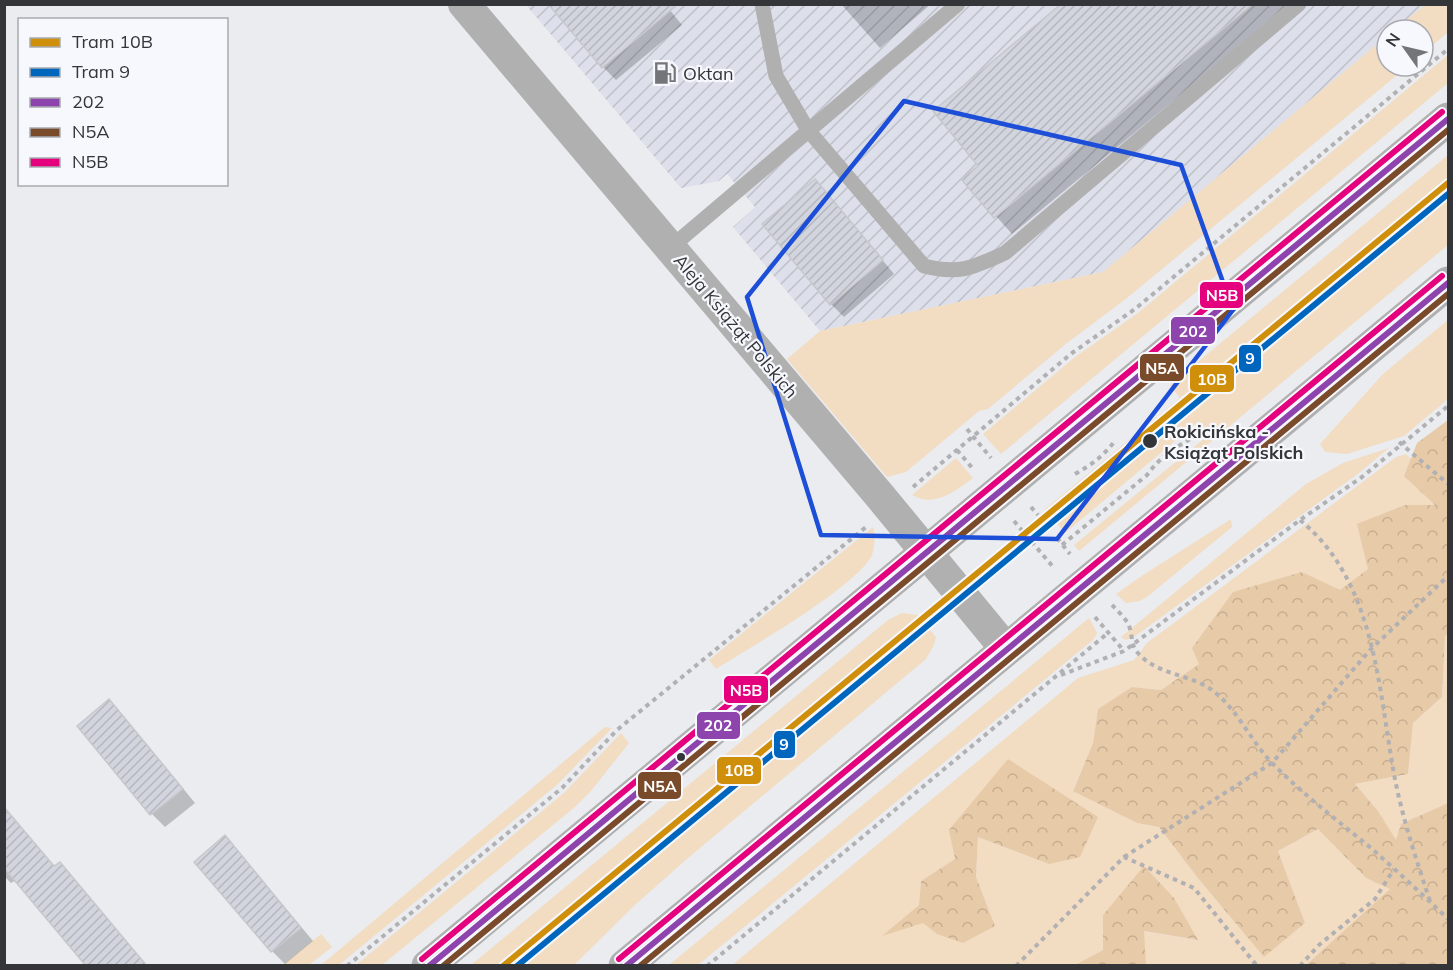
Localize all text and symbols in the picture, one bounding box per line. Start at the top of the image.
legend [18,18,228,186]
north arrow [1375,18,1435,78]
text: N [1381,29,1404,50]
text: Tram 10B [72,30,153,53]
text: Tram 9 [72,60,130,83]
fuel station icon: Oktan [652,60,678,86]
place label: Oktan [683,62,734,85]
text: 202 [72,90,104,113]
text: N5A [72,120,109,143]
text: N5B [72,150,109,173]
street label: Aleja Książąt Polskich [669,249,803,403]
line badge: N5B [1199,281,1244,309]
text: N5B [1206,285,1238,305]
line badge: 202 [1170,316,1216,345]
text: 202 [1179,321,1207,341]
line badge: 9 [1238,344,1262,373]
text: 9 [1245,348,1255,368]
line badge: N5A [1139,353,1185,382]
text: N5A [1145,358,1179,378]
line badge: 10B [1189,364,1235,393]
text: 10B [1197,369,1227,389]
place label: Rokicińska - Książąt Polskich [1164,420,1303,464]
marker: Rokicińska - Książąt Polskich [1141,432,1159,450]
line badge: N5B [723,675,769,704]
text: N5B [730,680,762,700]
line badge: 202 [696,711,741,740]
text: 202 [704,715,732,735]
line badge: 9 [773,730,796,759]
text: 9 [779,734,789,754]
unlabelled marker [675,751,687,763]
line badge: 10B [716,756,762,785]
text: 10B [724,760,754,780]
line badge: N5A [637,771,682,800]
text: N5A [643,776,677,796]

